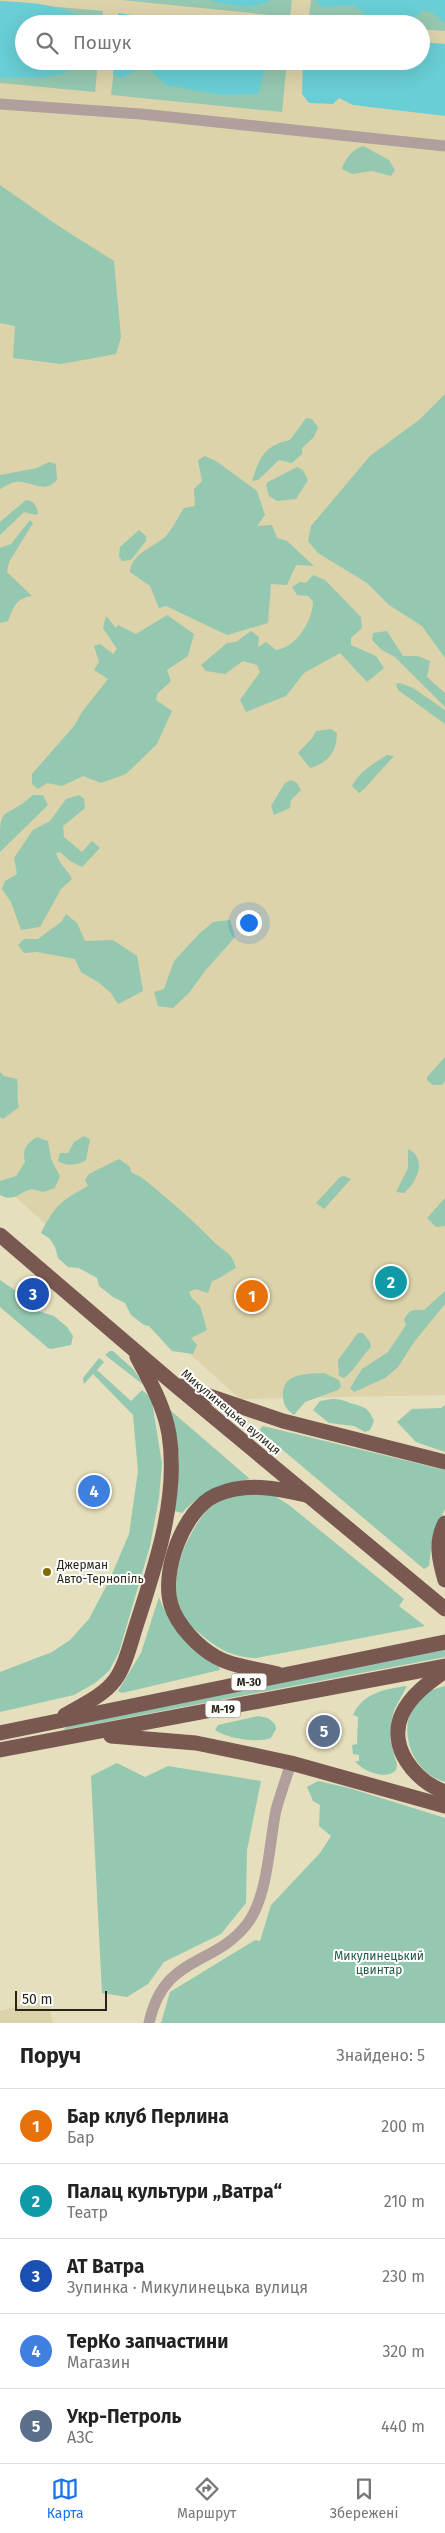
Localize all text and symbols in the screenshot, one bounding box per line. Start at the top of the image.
search box [15,15,430,70]
icon: search [33,29,61,57]
text: Пошук [73,31,131,54]
your location [236,910,262,936]
pin: 2 [375,1263,407,1301]
pin: 3 [17,1275,49,1313]
pin: 1 [236,1277,268,1315]
street label: Микулинецька вулиця [178,1366,284,1458]
pin: 4 [78,1472,110,1510]
place label: Джерман Авто-Тернопіль [56,1558,144,1586]
marker: Джерман Авто-Тернопіль [41,1566,53,1578]
road number: М-30 [232,1674,266,1690]
road number: М-19 [206,1700,240,1718]
pin: 5 [308,1712,340,1750]
park label: Микулинецький цвинтар [334,1949,424,1977]
scale bar [15,1988,108,2011]
text: 50 m [22,1991,53,2008]
text: Поруч [20,2043,81,2069]
text: Знайдено: 5 [336,2046,425,2065]
text: Бар клуб Перлина [67,2105,229,2128]
text: 1 [32,2117,40,2136]
text: 200 m [381,2117,425,2136]
text: Бар [67,2128,94,2147]
text: Палац культури „Ватра“ [67,2180,282,2203]
text: 2 [32,2192,40,2211]
text: 210 m [384,2192,425,2211]
text: Театр [67,2203,108,2222]
text: АТ Ватра [67,2255,144,2278]
text: 3 [32,2267,40,2286]
text: 230 m [382,2267,425,2286]
text: Зупинка · Микулинецька вулиця [67,2278,308,2297]
text: ТерКо запчастини [67,2330,228,2353]
text: 4 [31,2342,41,2361]
text: 320 m [382,2342,425,2361]
text: Магазин [67,2353,130,2372]
text: Укр-Петроль [67,2405,181,2428]
text: 5 [32,2417,40,2436]
text: 440 m [381,2417,425,2436]
text: АЗС [67,2428,93,2447]
tab: Карта [47,2475,84,2522]
tab: Маршрут [177,2475,236,2522]
tab: Збережені [330,2475,398,2522]

